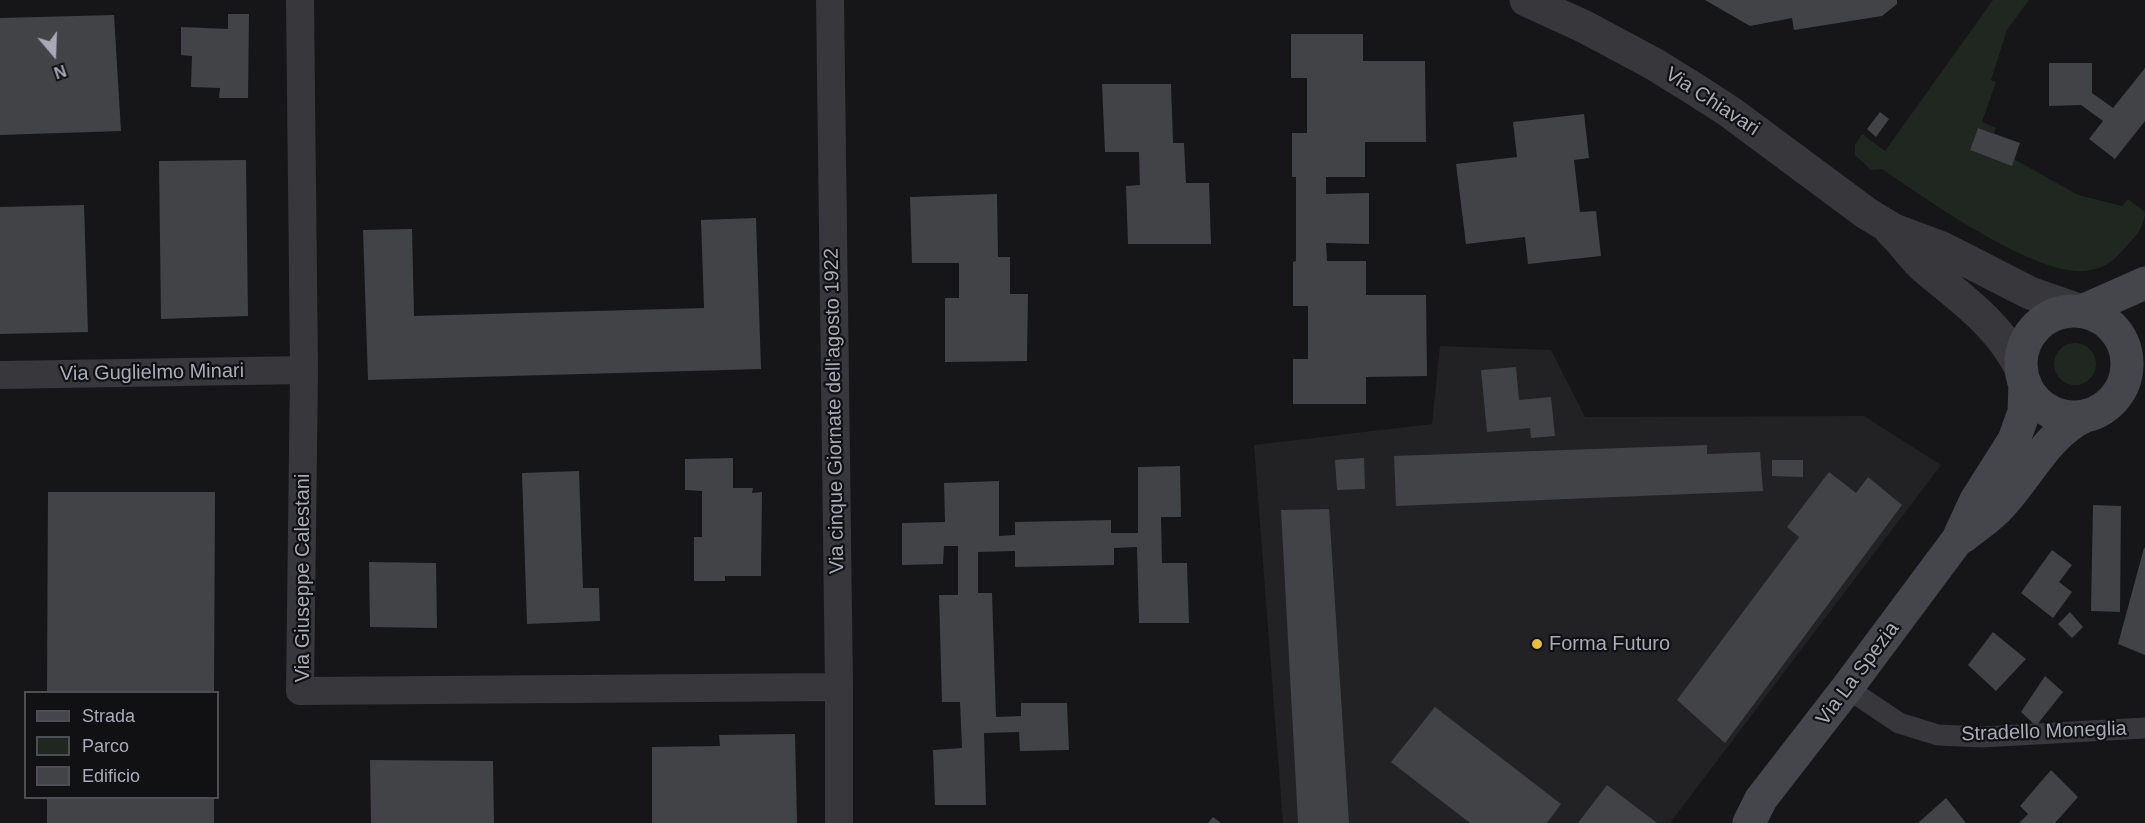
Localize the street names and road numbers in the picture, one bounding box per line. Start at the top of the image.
street label: Via Chiavari [1660,63,1764,141]
street label: Via cinque Giornate dell'agosto 1922 [820,248,850,574]
street label: Via Guglielmo Minari [60,359,244,387]
street label: Via Giuseppe Calestani [291,474,315,682]
street label: Via La Spezia [1811,618,1905,730]
street label: Stradello Moneglia [1961,717,2127,747]

